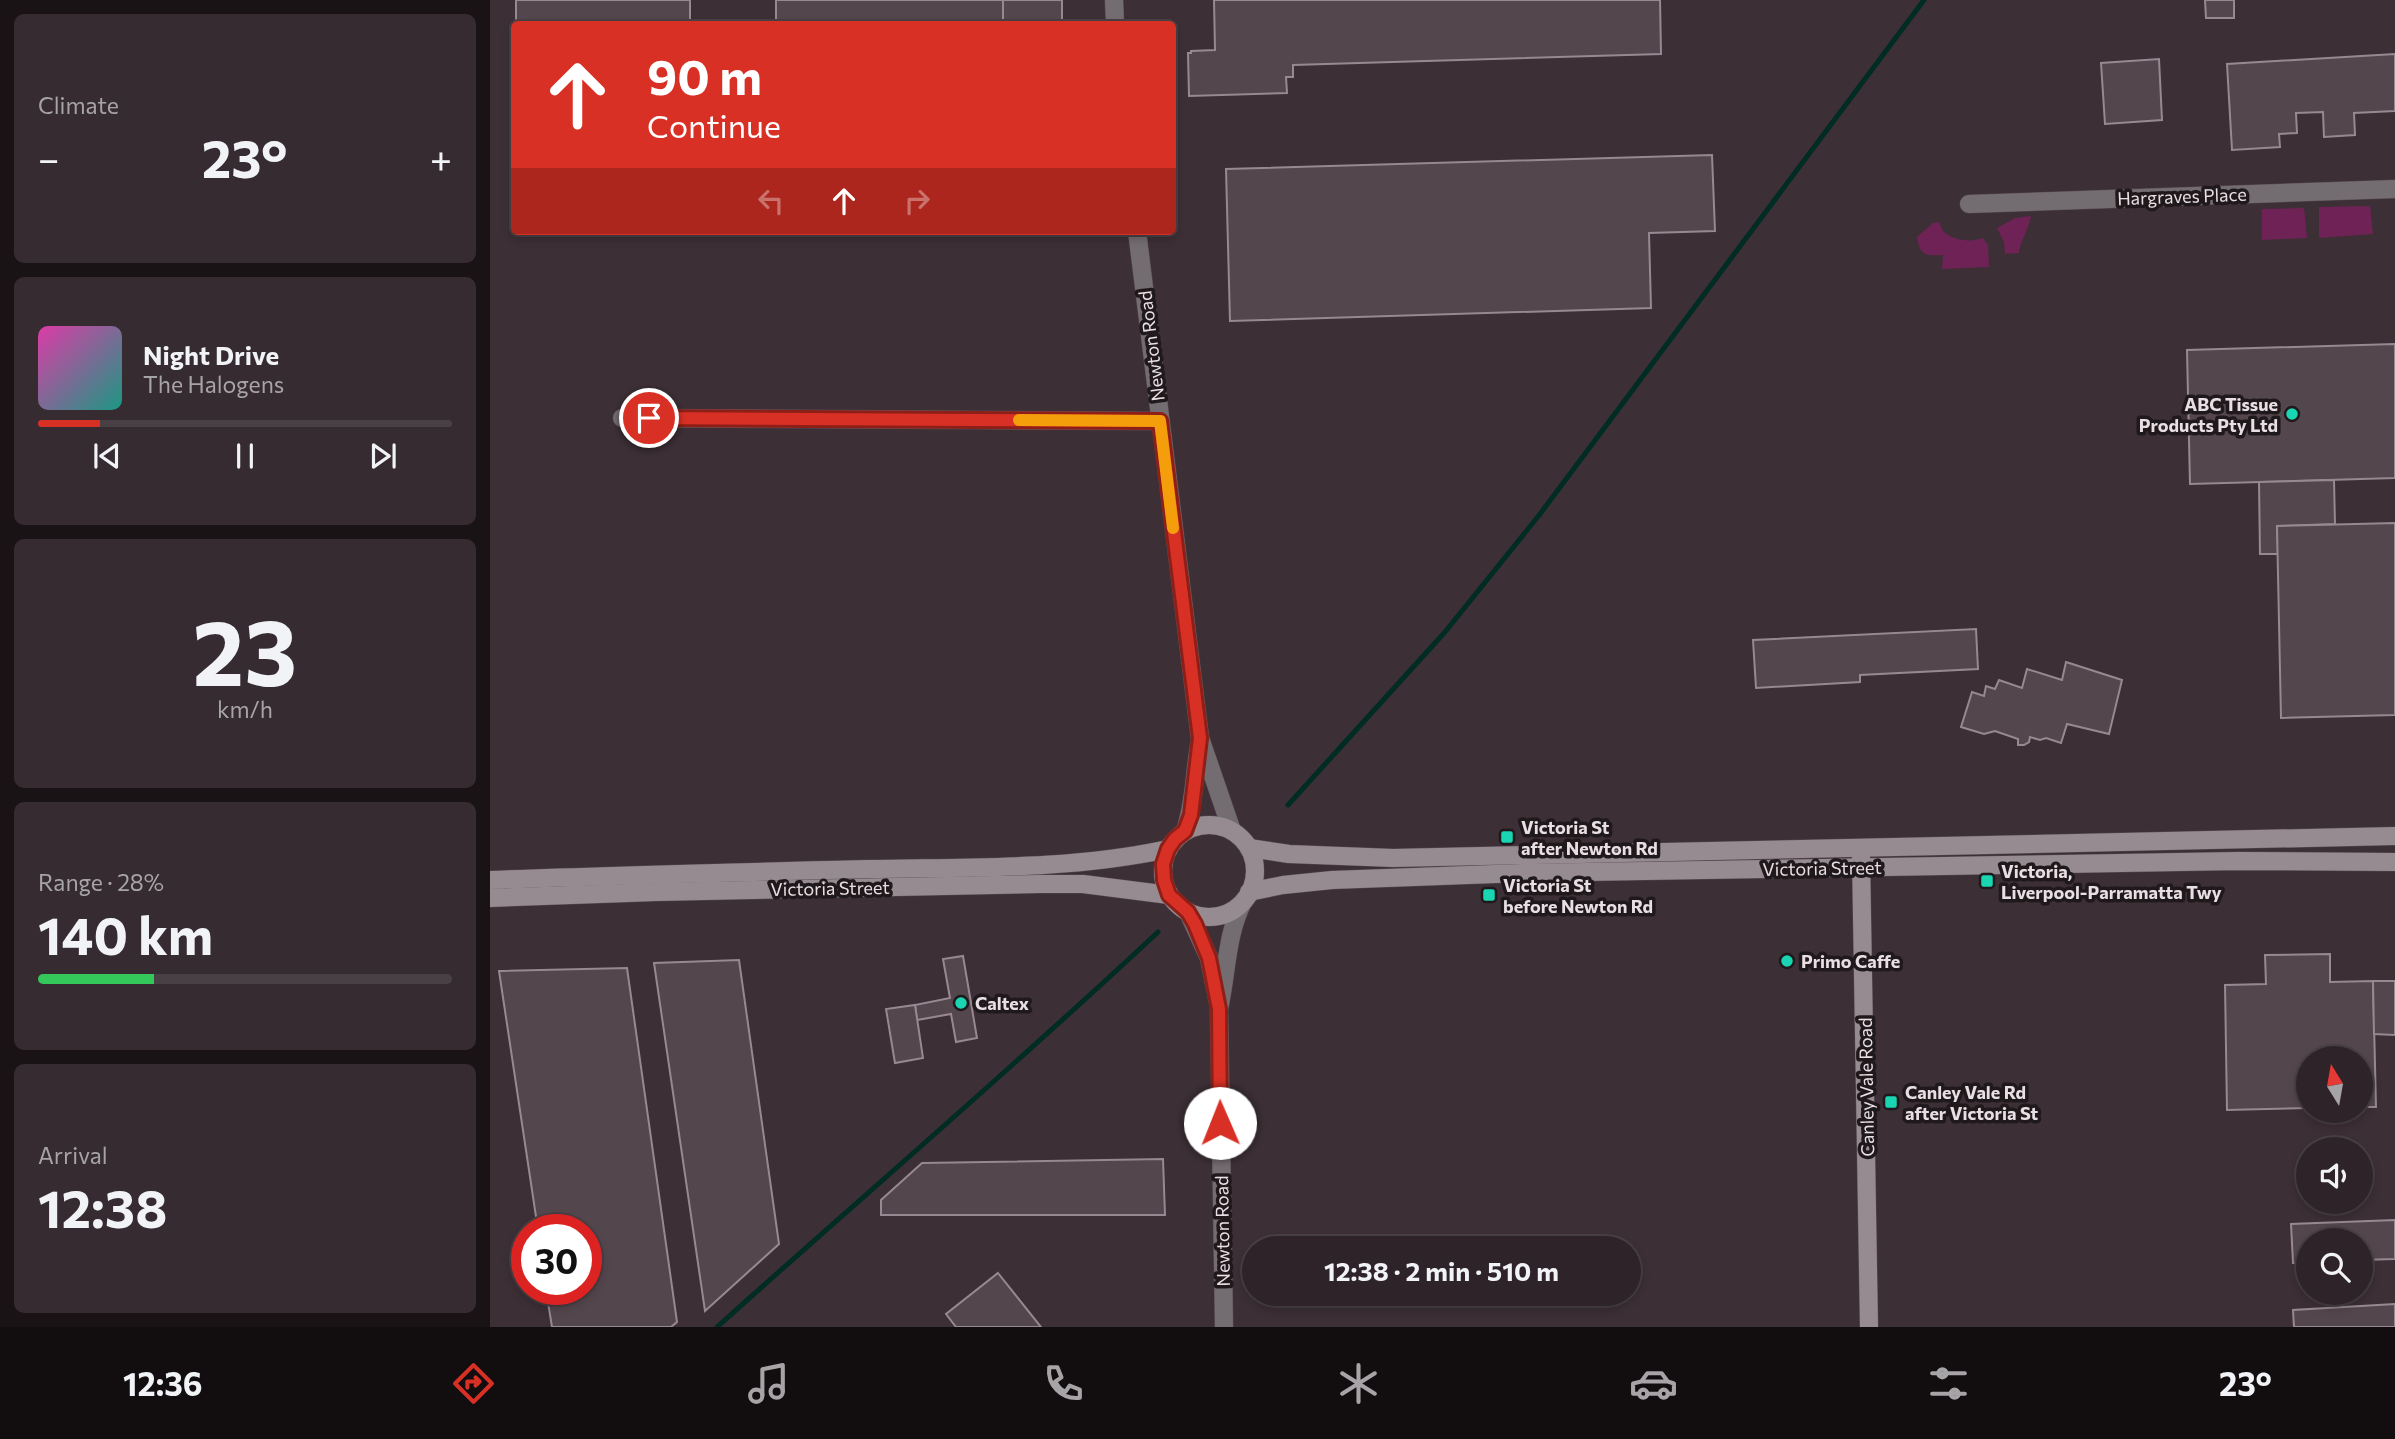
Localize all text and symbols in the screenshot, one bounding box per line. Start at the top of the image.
text: 90 m [647,45,762,105]
icon: ahead [532,49,623,140]
text: Climate [38,91,119,119]
text: Continue [647,105,781,145]
text: 23° [202,125,288,189]
text: − [38,134,60,181]
text: + [430,134,452,181]
icon: left [752,182,790,220]
icon: ahead [825,182,863,220]
icon: right [898,182,936,220]
street label: Hargraves Place [2117,183,2247,209]
street label: Newton Road [1133,290,1169,402]
text: Night Drive [143,339,279,370]
text: The Halogens [143,370,284,398]
pin [619,388,679,448]
place label: ABC Tissue Products Pty Ltd [2139,393,2278,436]
icon: arrive [630,399,668,437]
marker: ABC Tissue Products Pty Ltd [2284,406,2300,422]
icon: previous [88,437,126,475]
icon: pause [226,437,264,475]
icon: next [364,437,402,475]
text: 23 [193,593,297,705]
text: km/h [217,695,273,723]
place label: Victoria St after Newton Rd [1521,816,1658,859]
marker: Victoria St after Newton Rd [1499,829,1515,845]
street label: Victoria Street [1762,856,1882,880]
place label: Victoria, Liverpool-Parramatta Twy [2001,860,2222,903]
text: Range · 28% [38,868,164,896]
marker: Victoria, Liverpool-Parramatta Twy [1979,873,1995,889]
place label: Victoria St before Newton Rd [1503,874,1653,917]
street label: Victoria Street [770,876,890,900]
marker: Victoria St before Newton Rd [1481,887,1497,903]
text: 140 km [38,902,213,966]
place label: Primo Caffe [1801,950,1900,972]
marker: Primo Caffe [1779,953,1795,969]
place label: Caltex [975,992,1029,1014]
marker: Caltex [953,995,969,1011]
street label: Canley Vale Road [1854,1017,1878,1157]
north arrow [2296,1046,2373,1124]
map controls [2296,1046,2373,1305]
place label: Canley Vale Rd after Victoria St [1905,1081,2039,1124]
position arrow [1183,1086,1257,1160]
marker: Canley Vale Rd after Victoria St [1883,1094,1899,1110]
button: sound [2296,1137,2373,1214]
text: Arrival [38,1141,108,1169]
text: 12:38 [38,1175,167,1239]
street label: Newton Road [1210,1175,1234,1287]
speed limit sign: 30 [511,1214,602,1305]
button: search [2296,1228,2373,1305]
text: 12:38 · 2 min · 510 m [1324,1255,1559,1286]
icon: directions [449,1359,498,1408]
icon: music [744,1359,793,1408]
icon: phone [1039,1359,1088,1408]
icon: climate [1334,1359,1383,1408]
icon: car [1629,1359,1678,1408]
icon: filters [1924,1359,1973,1408]
text: 12:36 [123,1363,203,1403]
text: 23° [2219,1363,2272,1403]

